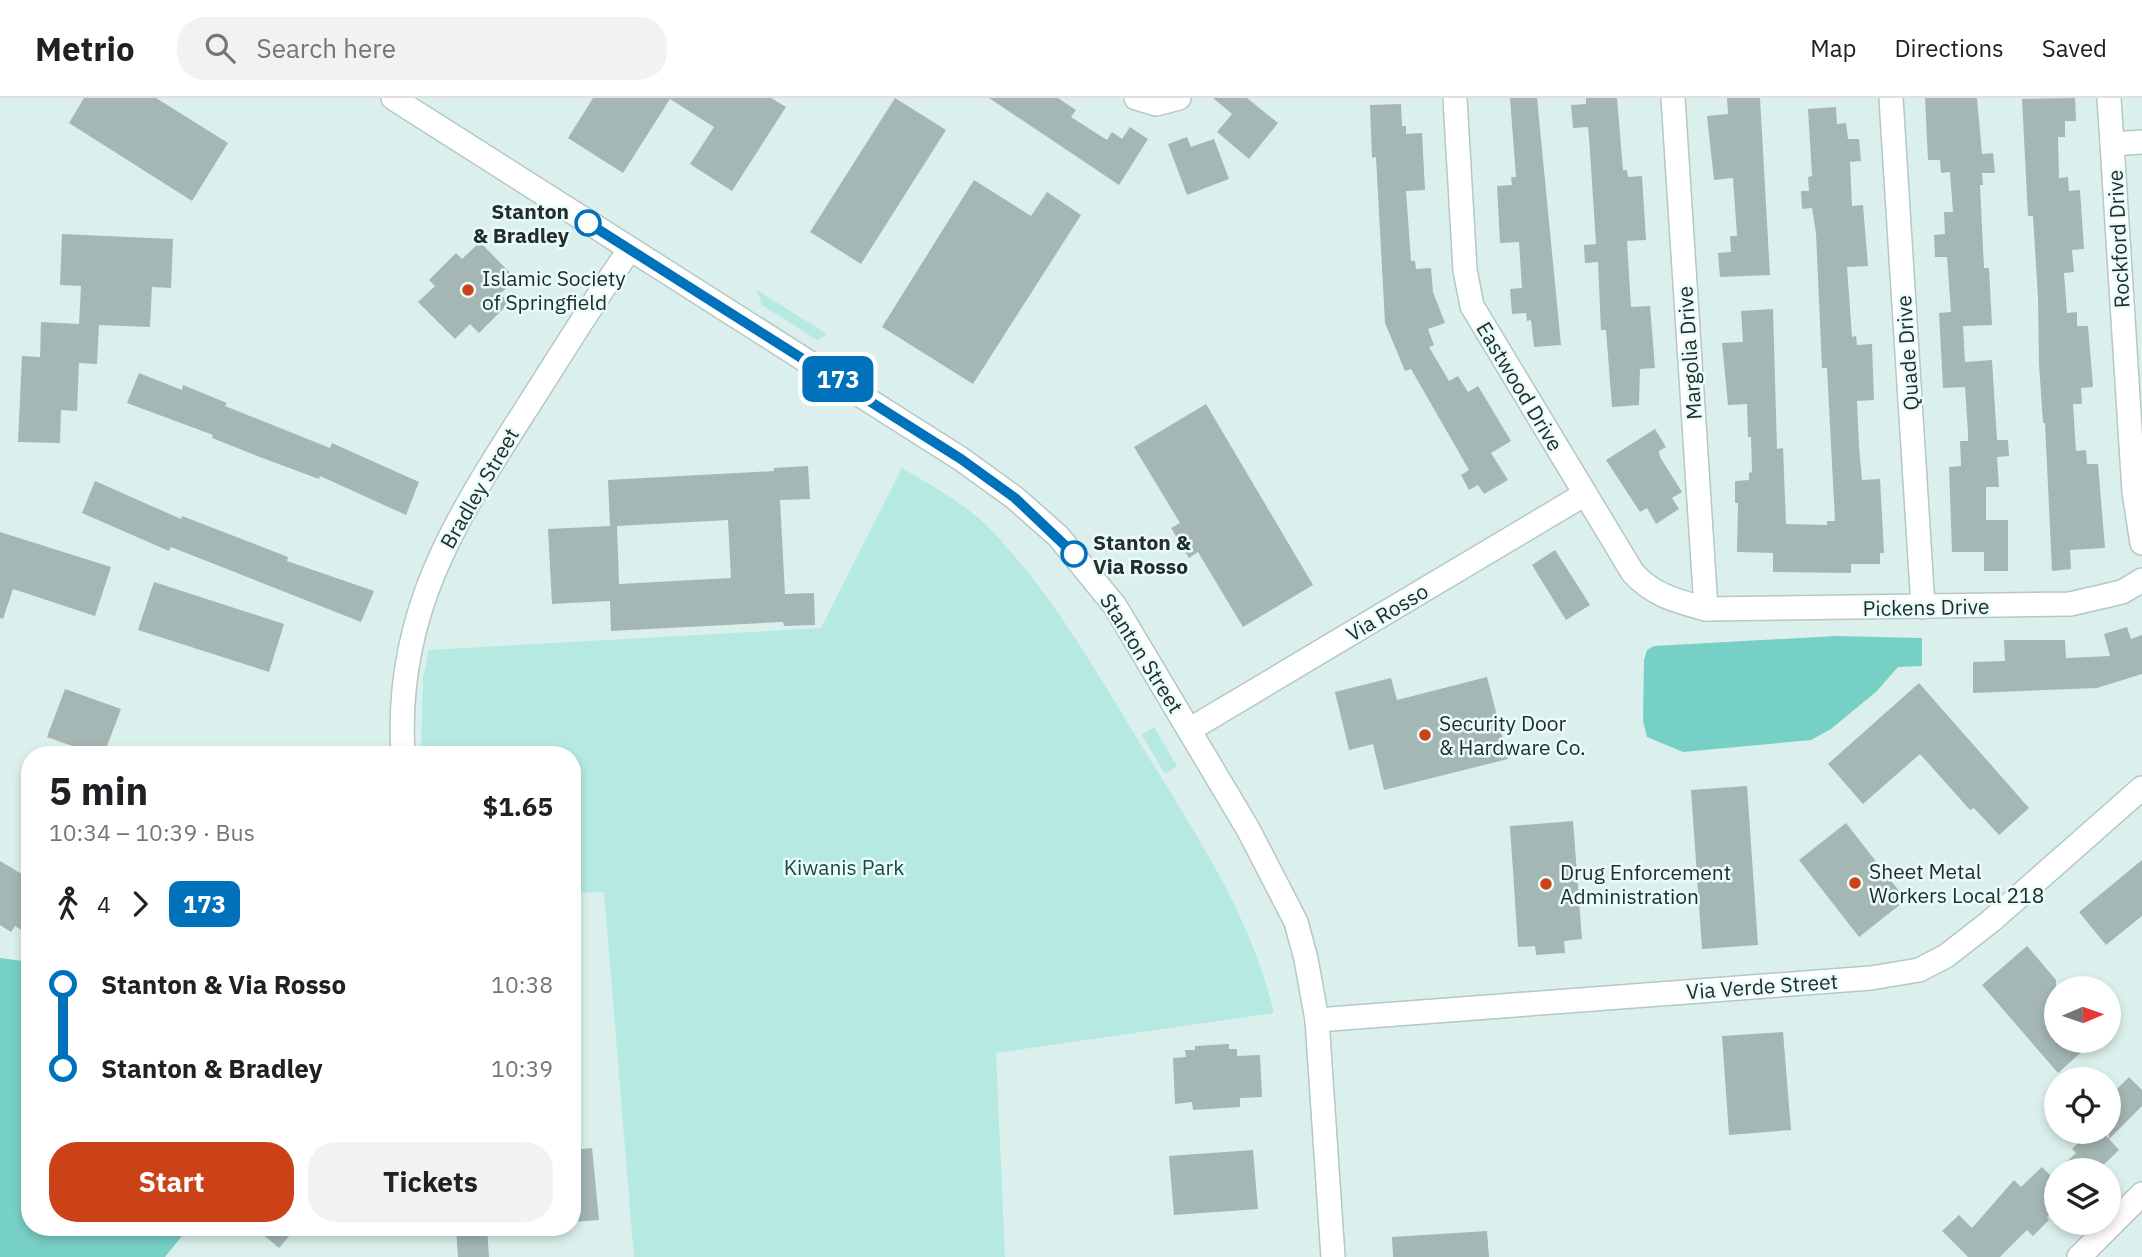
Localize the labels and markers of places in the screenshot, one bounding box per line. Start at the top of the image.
place label: Stanton & Bradley [473,197,570,249]
marker: Stanton & Bradley [575,210,601,236]
place label: Islamic Society of Springfield [482,264,626,316]
marker: Islamic Society of Springfield [460,282,476,298]
place label: Stanton & Via Rosso [1093,528,1192,580]
marker: Stanton & Via Rosso [1061,541,1087,567]
place label: Security Door & Hardware Co. [1439,709,1586,761]
marker: Security Door & Hardware Co. [1417,727,1433,743]
place label: Sheet Metal Workers Local 218 [1869,857,2044,909]
place label: Drug Enforcement Administration [1560,858,1731,910]
marker: Sheet Metal Workers Local 218 [1847,875,1863,891]
marker: Drug Enforcement Administration [1538,876,1554,892]

